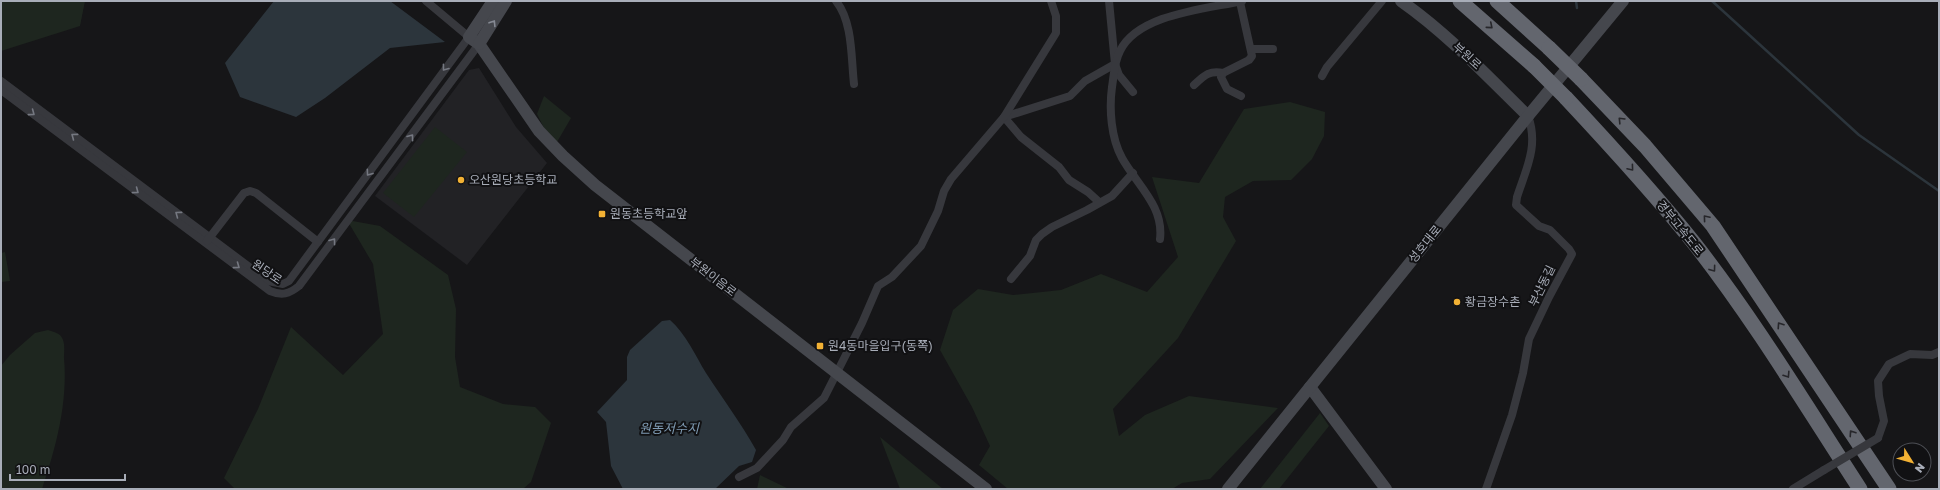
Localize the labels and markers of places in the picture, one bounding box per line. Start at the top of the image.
place label: 오산원당초등학교 [469,172,557,187]
marker: 오산원당초등학교 [456,175,466,185]
place label: 원동초등학교앞 [610,206,687,221]
marker: 원동초등학교앞 [597,209,607,219]
place label: 황금장수촌 [1465,294,1520,309]
marker: 황금장수촌 [1452,297,1462,307]
place label: 원4동마을입구(동쪽) [828,338,933,353]
marker: 원4동마을입구(동쪽) [815,341,825,351]

